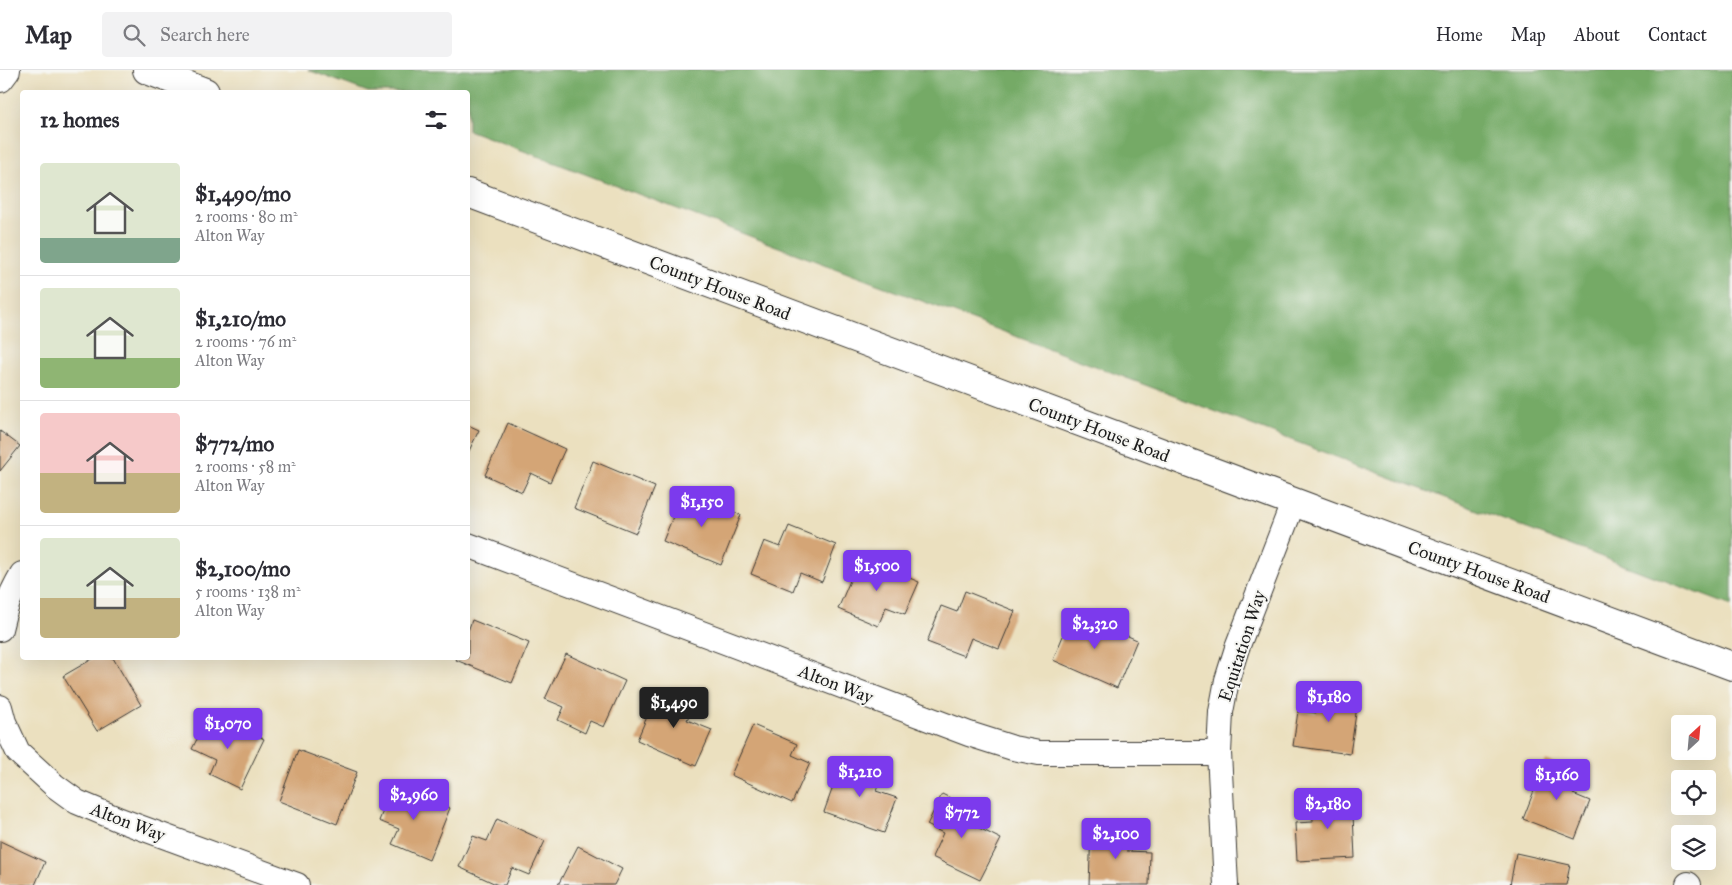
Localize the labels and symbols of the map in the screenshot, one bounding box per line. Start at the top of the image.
street label: County House Road [646,251,794,325]
street label: County House Road [1025,393,1173,467]
pin: $1,150 [661,486,743,528]
street label: County House Road [1405,536,1553,608]
pin: $1,500 [836,550,918,592]
street label: Equitation Way [1214,587,1272,705]
pin: $2,320 [1054,608,1136,650]
street label: Alton Way [795,659,877,708]
pin: $1,180 [1288,680,1370,723]
pin: $1,490 [633,686,715,729]
pin: $1,070 [187,708,269,750]
north arrow [1671,715,1716,760]
pin: $1,210 [819,756,901,798]
pin: $1,160 [1516,758,1598,801]
pin: $2,960 [373,778,455,821]
pin: $2,180 [1287,788,1369,830]
pin: $772 [932,796,992,839]
street label: Alton Way [87,797,169,846]
pin: $2,100 [1075,818,1157,860]

